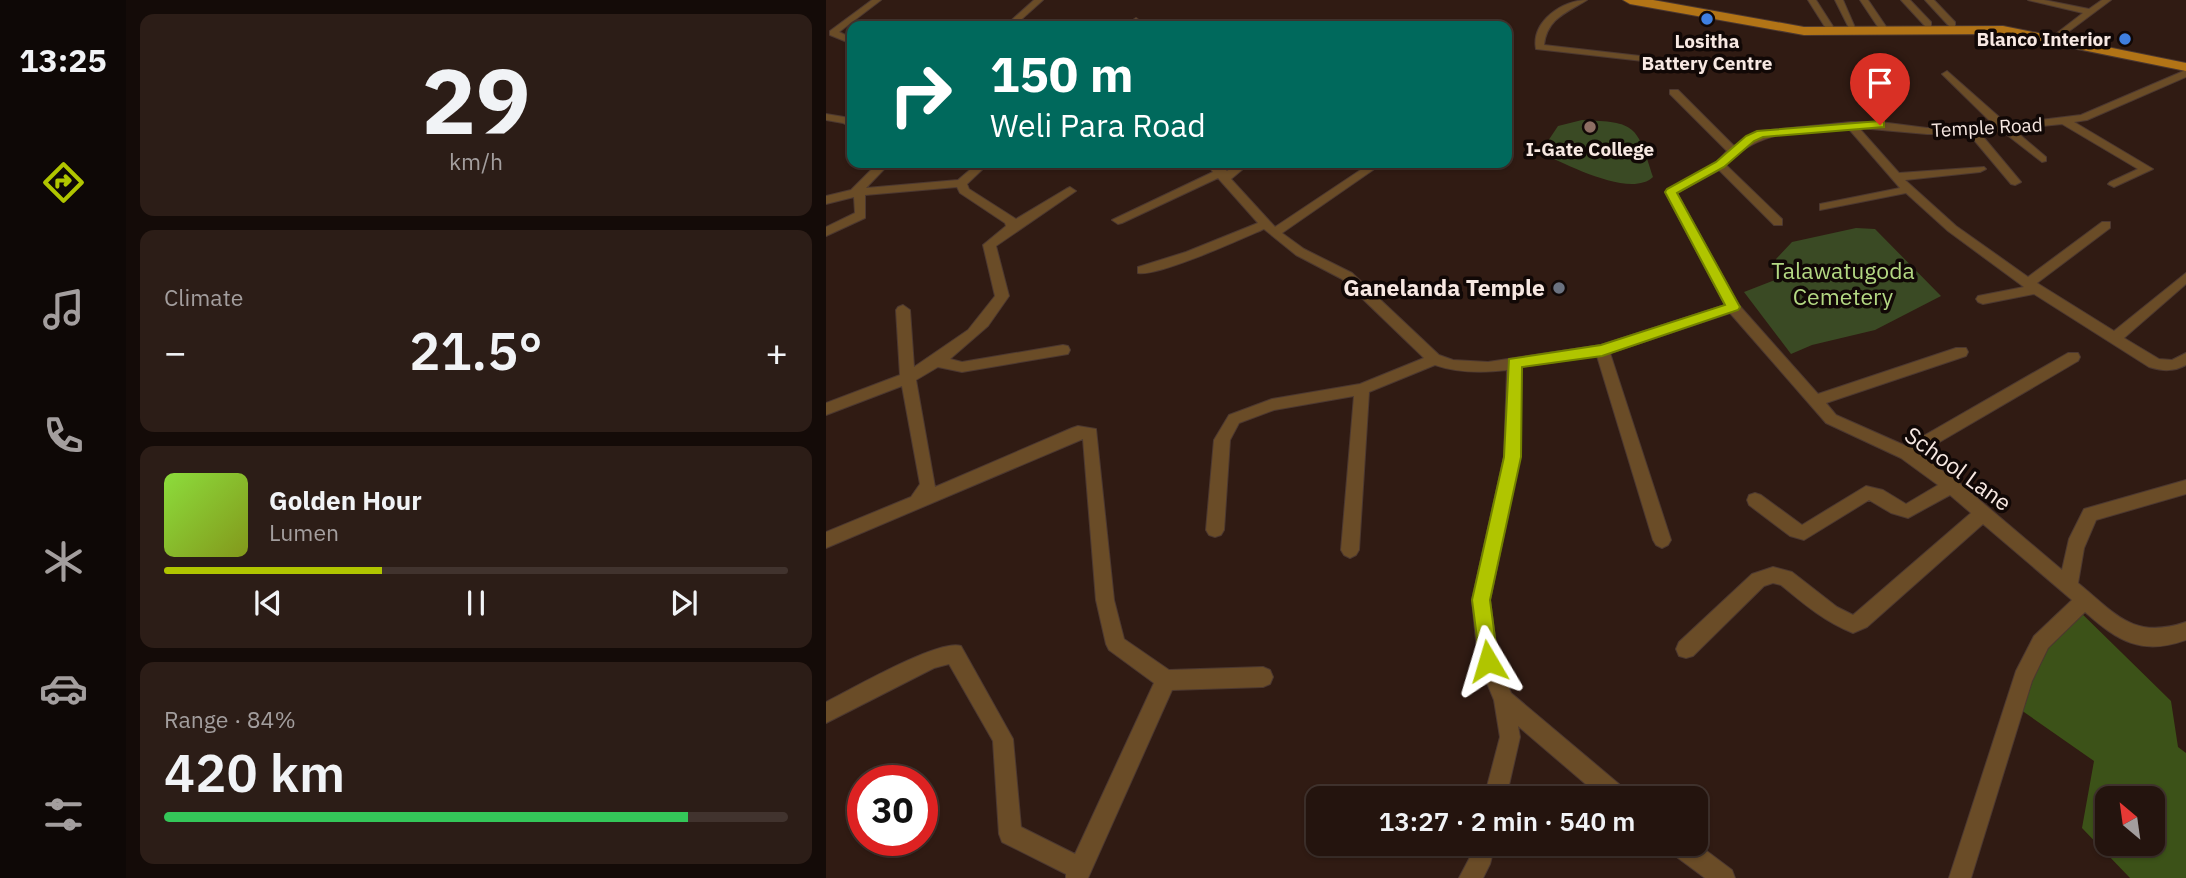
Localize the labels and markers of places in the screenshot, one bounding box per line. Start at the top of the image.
marker: Lositha Battery Centre [1699,11,1715,27]
place label: Blanco Interior [1977,27,2111,51]
place label: Lositha Battery Centre [1642,29,1772,75]
marker: Blanco Interior [2117,31,2133,47]
pin [1850,53,1910,125]
marker: I-Gate College [1582,119,1598,135]
place label: I-Gate College [1526,137,1654,161]
place label: Ganelanda Temple [1343,272,1545,302]
marker: Ganelanda Temple [1551,280,1567,296]

